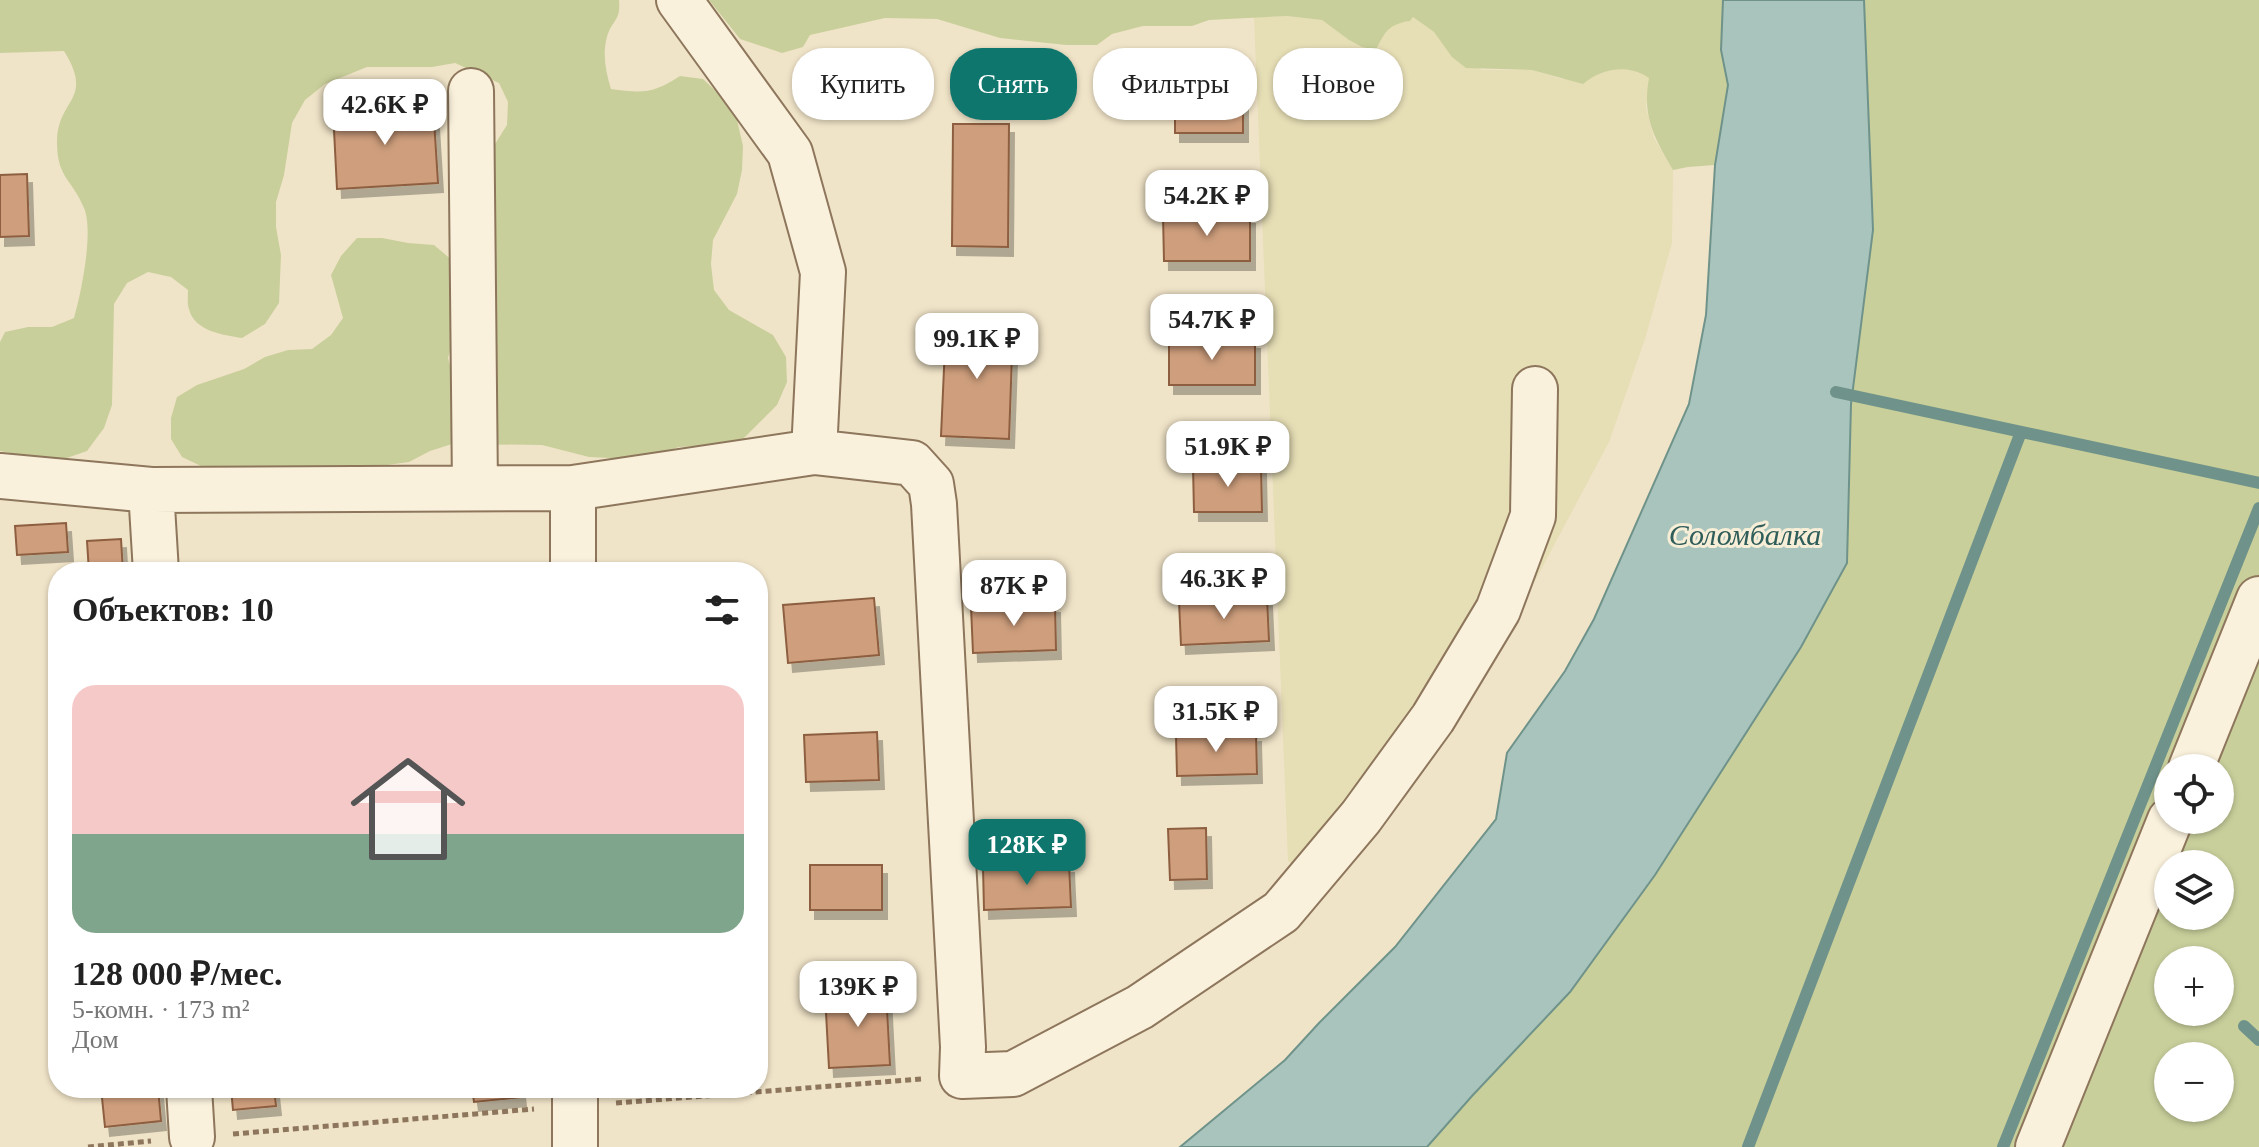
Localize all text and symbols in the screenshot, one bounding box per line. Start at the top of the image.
chip: Купить [792,48,934,120]
chip: Снять [950,48,1077,120]
chip: Фильтры [1093,48,1257,120]
chip: Новое [1273,48,1403,120]
pin: 42.6K ₽ [311,79,459,147]
text: 42.6K ₽ [341,90,429,119]
pin: 54.2K ₽ [1133,170,1281,238]
text: 54.2K ₽ [1163,181,1251,210]
pin: 54.7K ₽ [1138,294,1286,362]
text: 54.7K ₽ [1168,305,1256,334]
pin: 99.1K ₽ [903,313,1051,381]
text: 99.1K ₽ [933,324,1021,353]
pin: 51.9K ₽ [1154,421,1302,489]
text: 51.9K ₽ [1184,432,1272,461]
water label: Соломбалка [1669,518,1821,551]
pin: 46.3K ₽ [1150,553,1298,621]
pin: 87K ₽ [958,560,1070,628]
text: 46.3K ₽ [1180,564,1268,593]
text: 87K ₽ [980,571,1048,600]
icon: filters [700,588,744,632]
text: Объектов: 10 [72,591,274,628]
pin: 31.5K ₽ [1142,686,1290,754]
text: 31.5K ₽ [1172,697,1260,726]
icon: home [336,737,480,881]
map controls [2154,754,2234,1122]
button: locate [2154,754,2234,834]
pin: 128K ₽ [962,819,1092,887]
text: 128K ₽ [987,830,1067,859]
button: layers [2154,850,2234,930]
button: + [2154,946,2234,1026]
text: 128 000 ₽/мес. [72,955,283,992]
pin: 139K ₽ [793,961,923,1029]
text: 139K ₽ [818,972,898,1001]
text: 5-комн. · 173 m² [72,995,250,1024]
text: Дом [72,1025,119,1054]
button: − [2154,1042,2234,1122]

